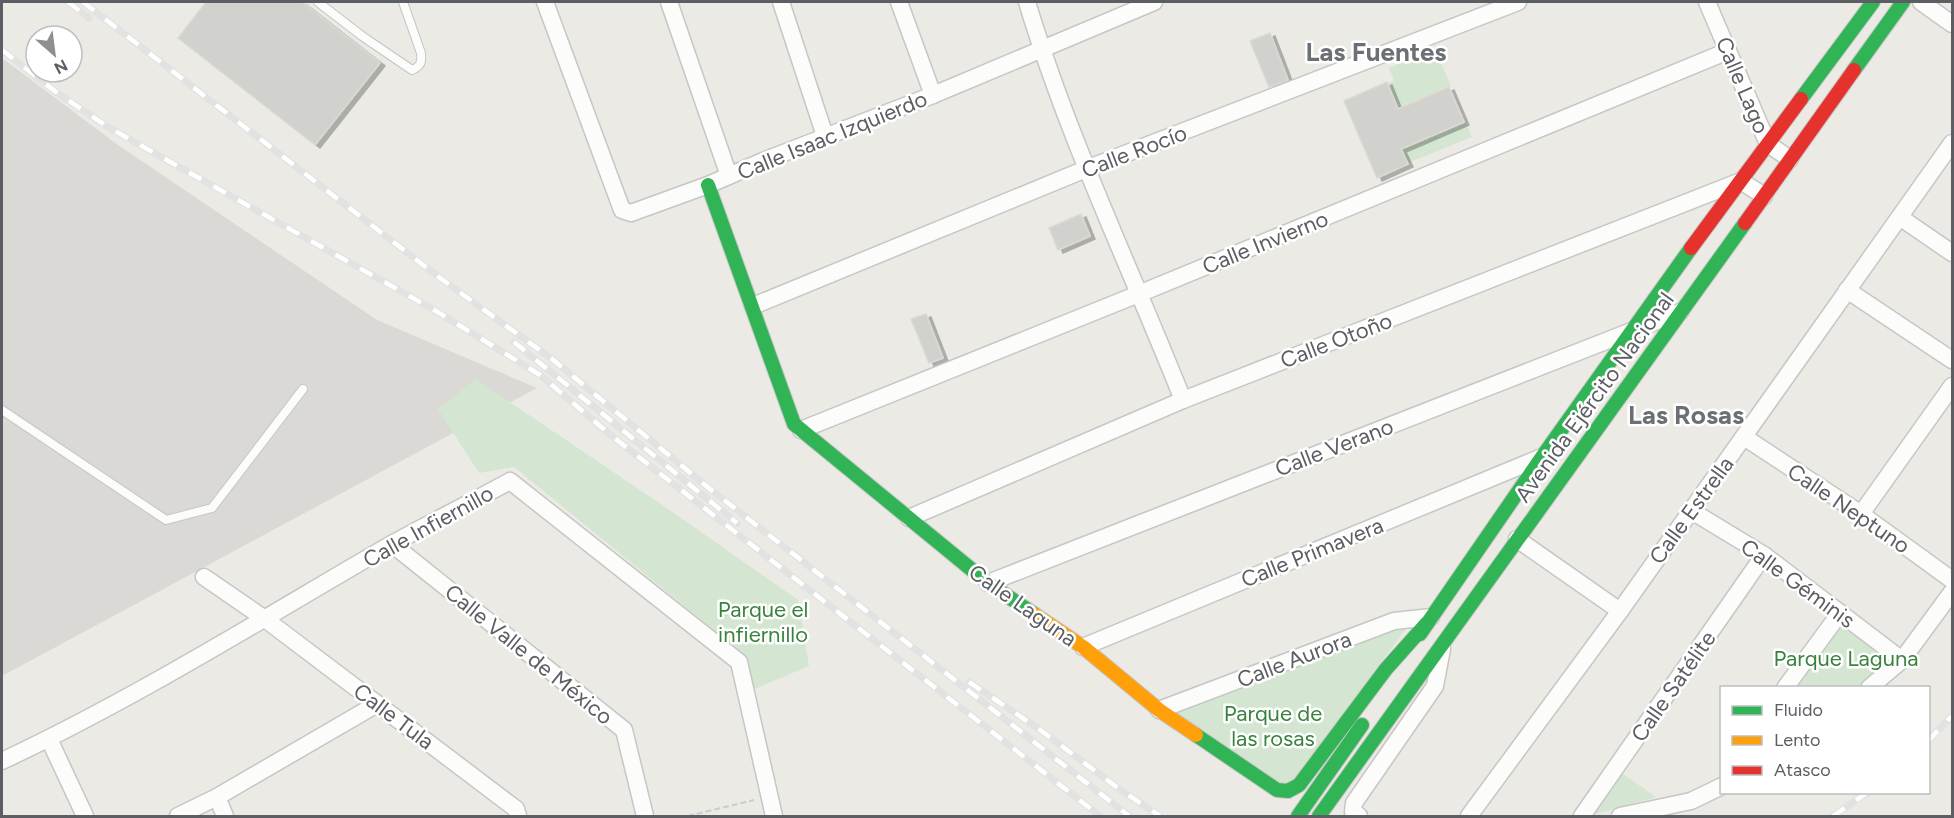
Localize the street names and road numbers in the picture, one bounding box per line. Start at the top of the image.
street label: Calle Lago [1710,33,1775,138]
street label: Calle Isaac Izquierdo [733,85,931,186]
street label: Calle Rocío [1078,119,1191,184]
street label: Calle Invierno [1198,205,1332,280]
street label: Avenida Ejército Nacional [1509,287,1680,508]
street label: Calle Otoño [1277,307,1396,374]
street label: Calle Verano [1271,413,1397,482]
street label: Calle Estrella [1643,451,1739,569]
street label: Calle Neptuno [1782,458,1915,559]
street label: Calle Infiernillo [358,479,498,573]
street label: Calle Primavera [1237,512,1387,593]
street label: Calle Géminis [1735,533,1860,634]
street label: Calle Laguna [964,558,1082,652]
street label: Calle Valle de México [439,578,618,730]
street label: Calle Aurora [1233,625,1355,694]
street label: Calle Satélite [1625,626,1722,747]
street label: Calle Tula [348,677,439,755]

